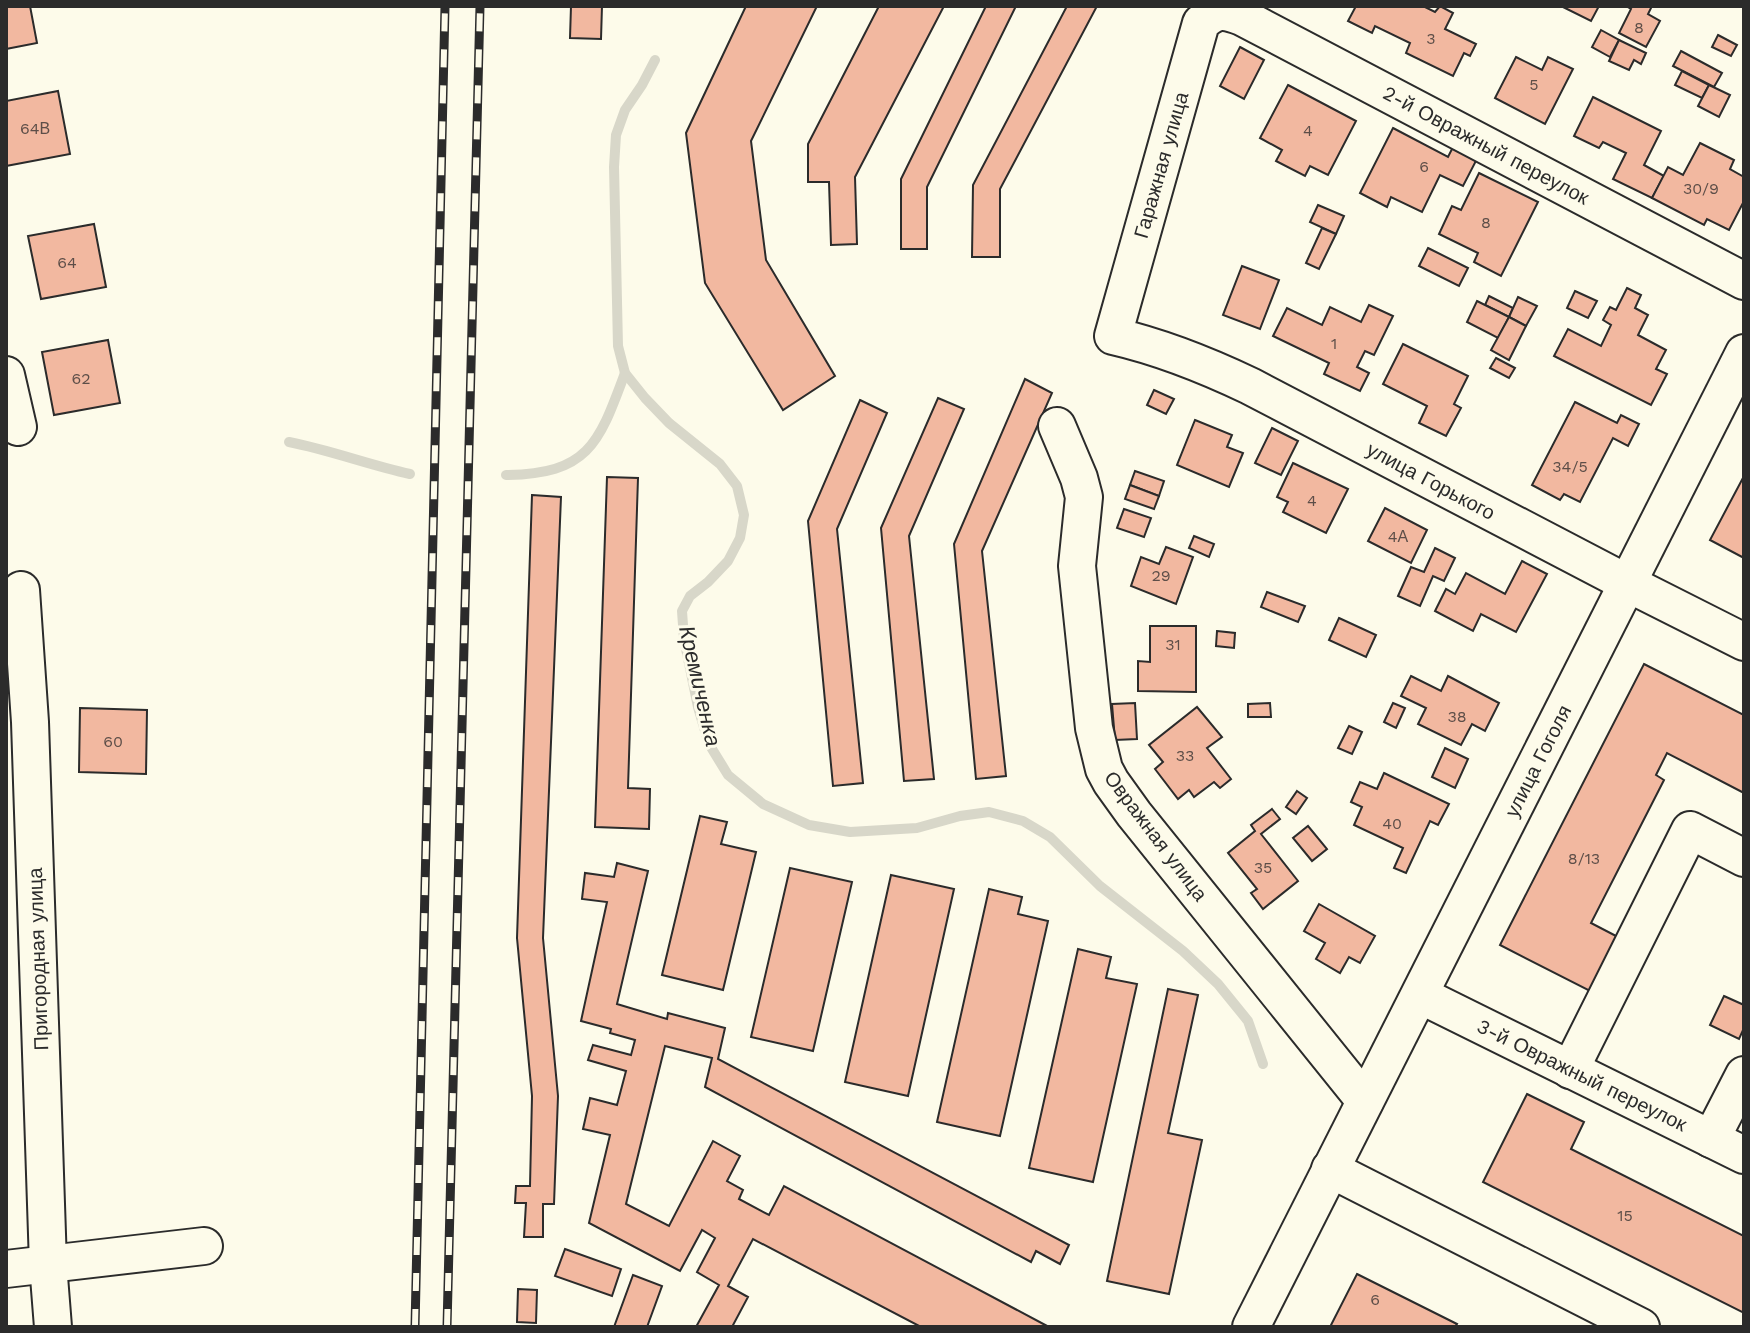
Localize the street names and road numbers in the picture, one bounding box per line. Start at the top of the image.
street label: 2-й Овражный переулок [1379,80,1593,210]
street label: Гаражная улица [1129,88,1194,241]
street label: улица Горького [1363,437,1499,525]
street label: улица Гоголя [1500,701,1576,821]
street label: Овражная улица [1099,766,1213,906]
street label: Пригородная улица [23,866,53,1051]
street label: 3-й Овражный переулок [1473,1014,1691,1136]

